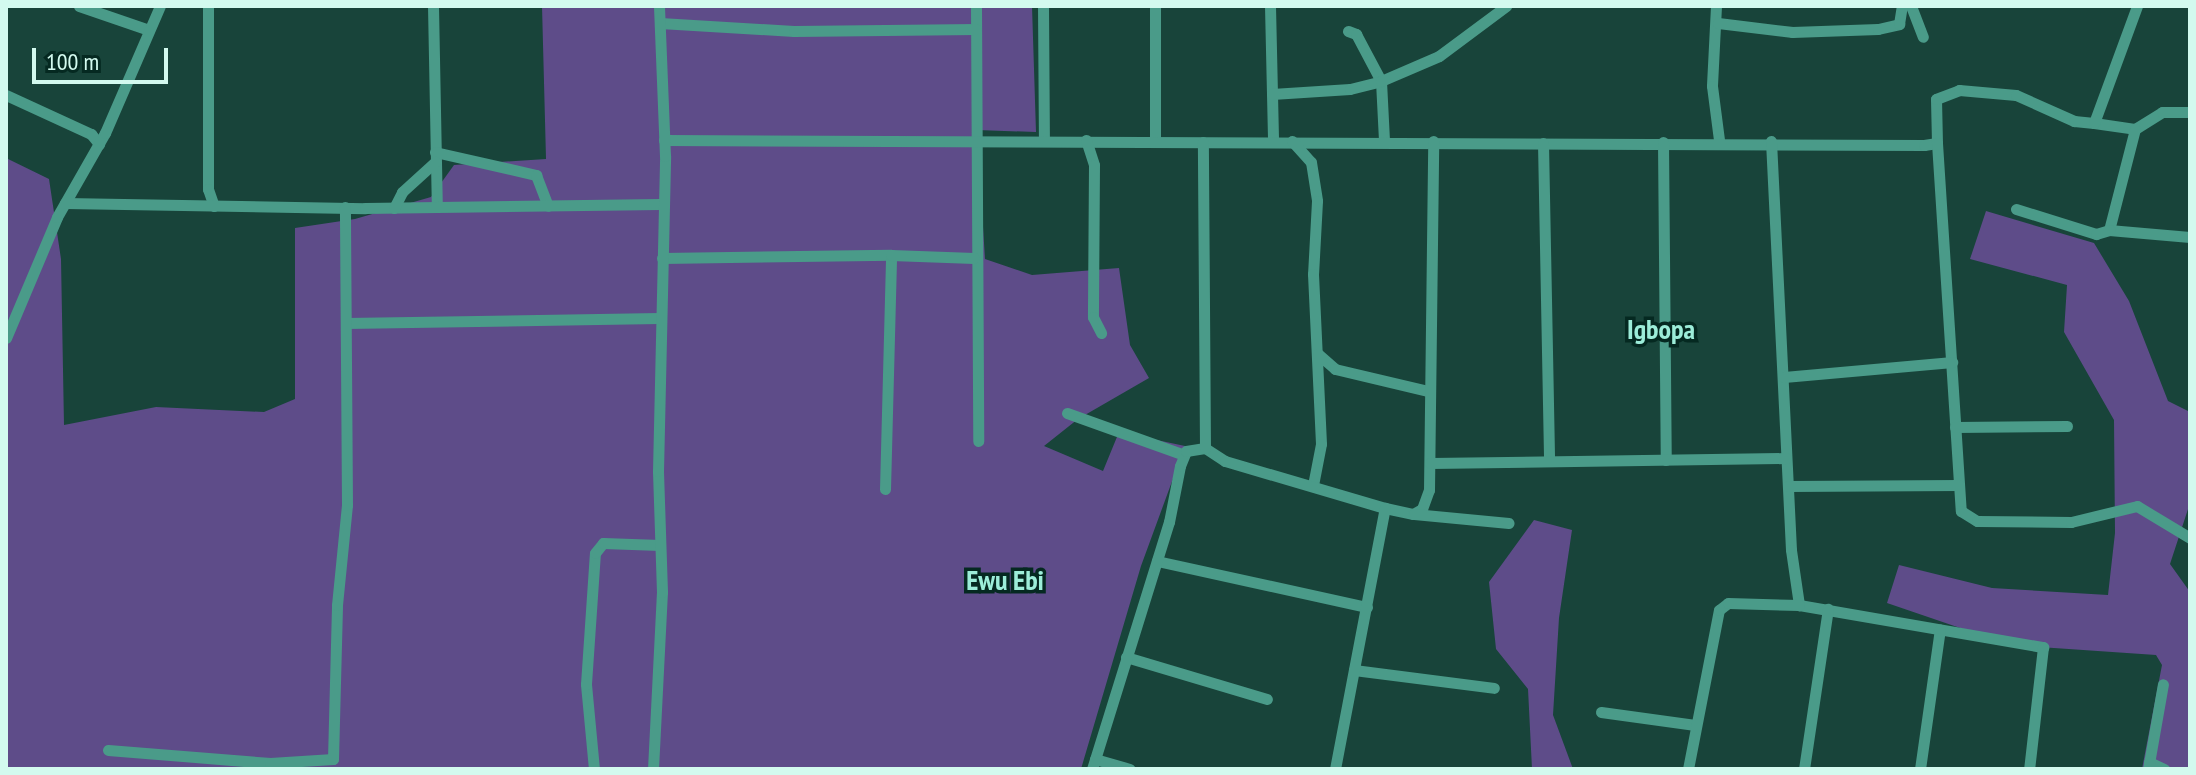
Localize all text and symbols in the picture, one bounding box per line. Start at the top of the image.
scale bar [36,32,172,82]
text: 100 m [46,46,99,77]
district label: Igbopa [1627,312,1695,346]
district label: Ewu Ebi [966,563,1044,597]

